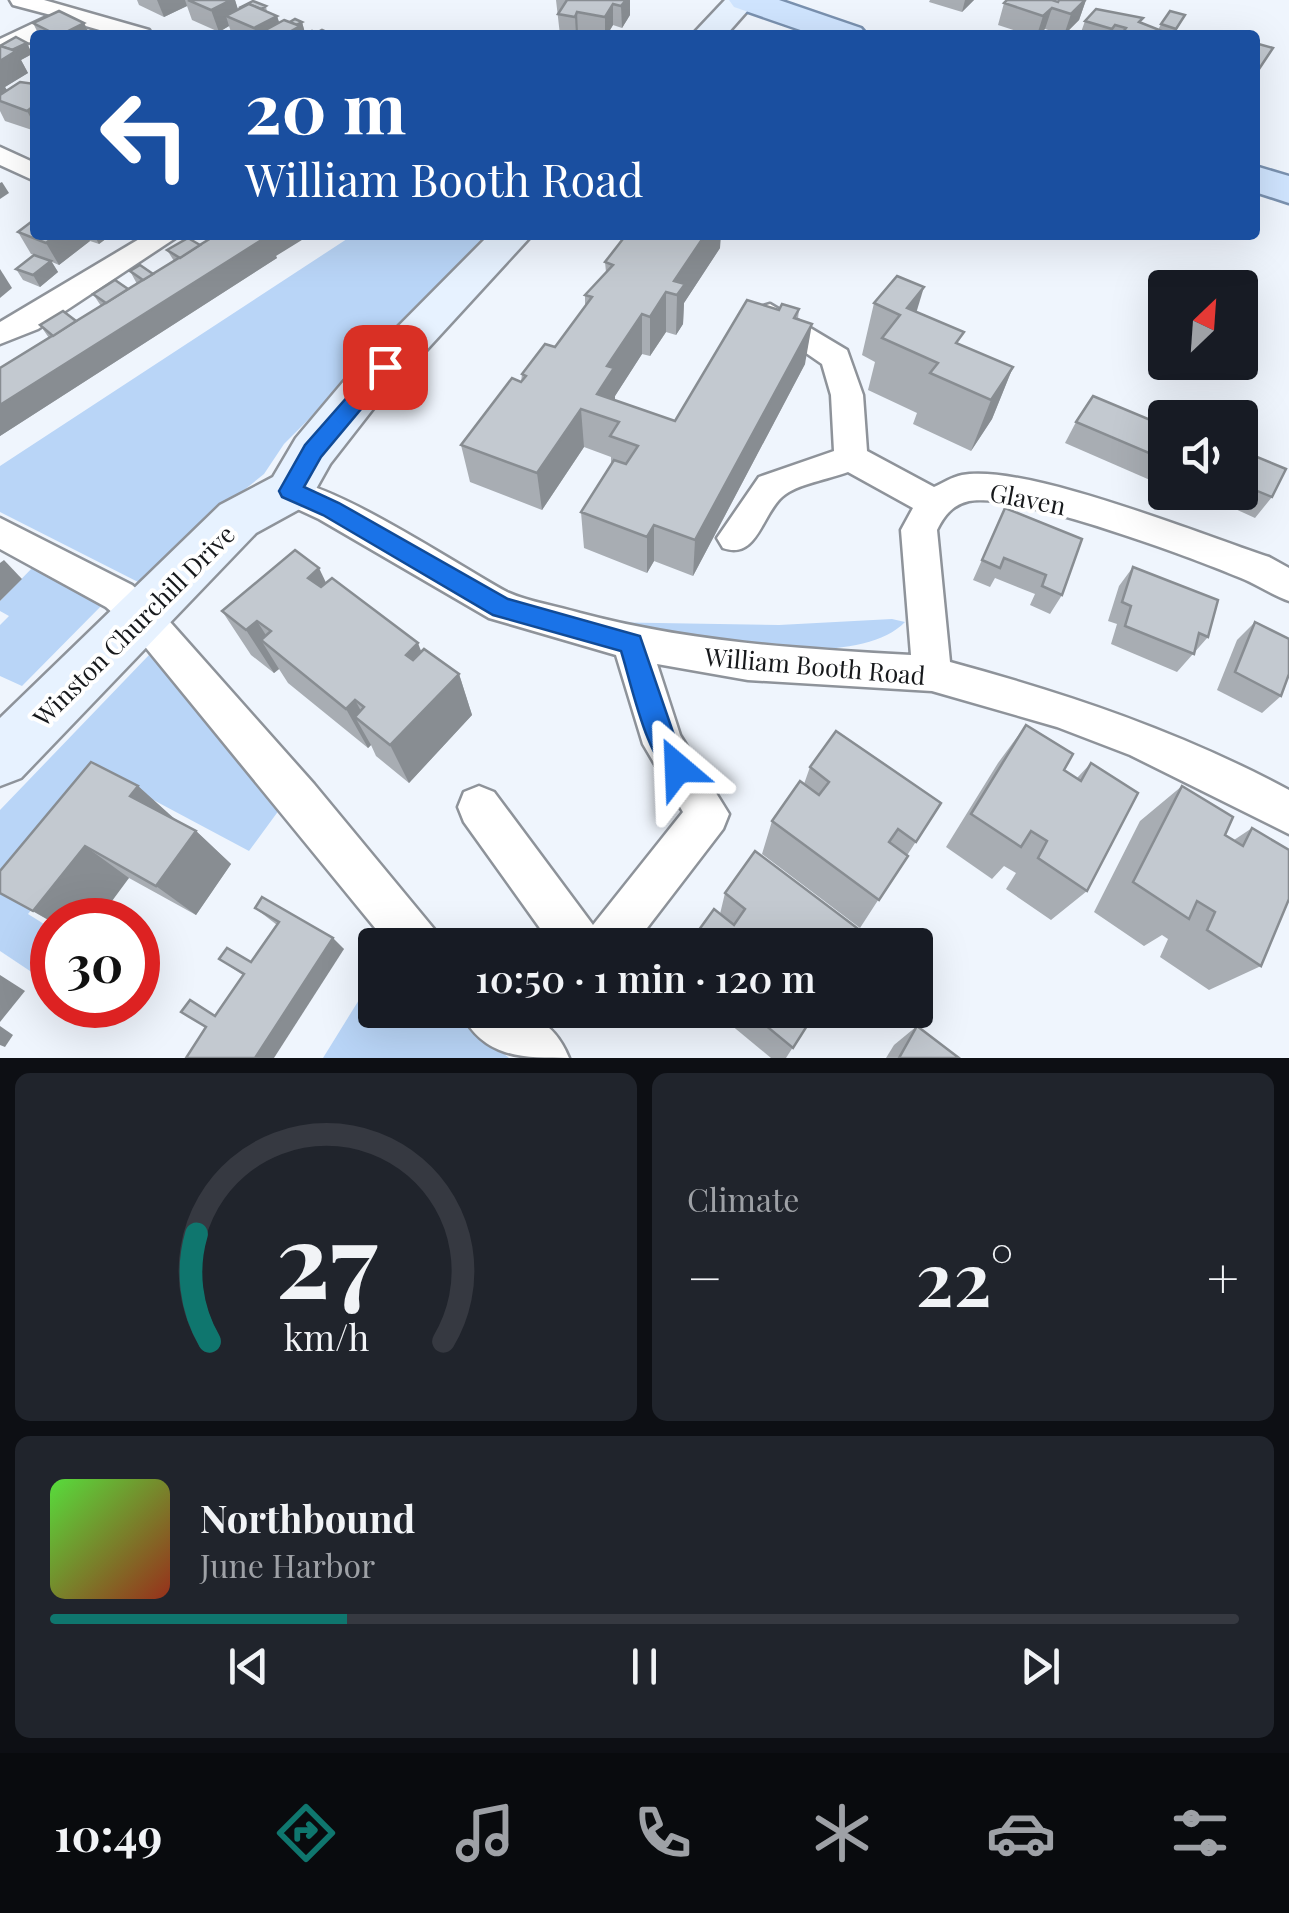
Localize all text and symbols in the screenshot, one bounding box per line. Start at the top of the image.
text: 20 m [245,58,406,152]
icon: left [80,70,210,200]
text: William Booth Road [245,148,644,208]
north arrow [1148,270,1258,380]
map controls [1148,270,1258,510]
pin [343,325,428,410]
icon: arrive [358,340,413,395]
button: sound [1148,400,1258,510]
street label: Glaven [987,475,1069,522]
street label: Winston Churchill Drive [24,517,241,734]
street label: William Booth Road [702,639,927,691]
position arrow [626,716,730,820]
speed limit sign: 30 [30,898,160,1028]
text: 10:50 · 1 min · 120 m [475,952,816,1003]
text: Climate [687,1177,799,1220]
text: 27 [275,1186,378,1325]
text: 22° [915,1226,1014,1326]
text: − [687,1239,723,1313]
text: + [1207,1239,1239,1313]
text: km/h [283,1312,369,1360]
text: Northbound [200,1492,415,1543]
text: June Harbor [200,1543,375,1586]
icon: previous [221,1639,276,1694]
icon: pause [617,1639,672,1694]
icon: next [1013,1639,1068,1694]
icon: directions [271,1798,341,1868]
icon: music [450,1798,520,1868]
icon: phone [628,1798,698,1868]
icon: climate [807,1798,877,1868]
icon: car [986,1798,1056,1868]
icon: filters [1165,1798,1235,1868]
text: 10:49 [54,1803,162,1863]

